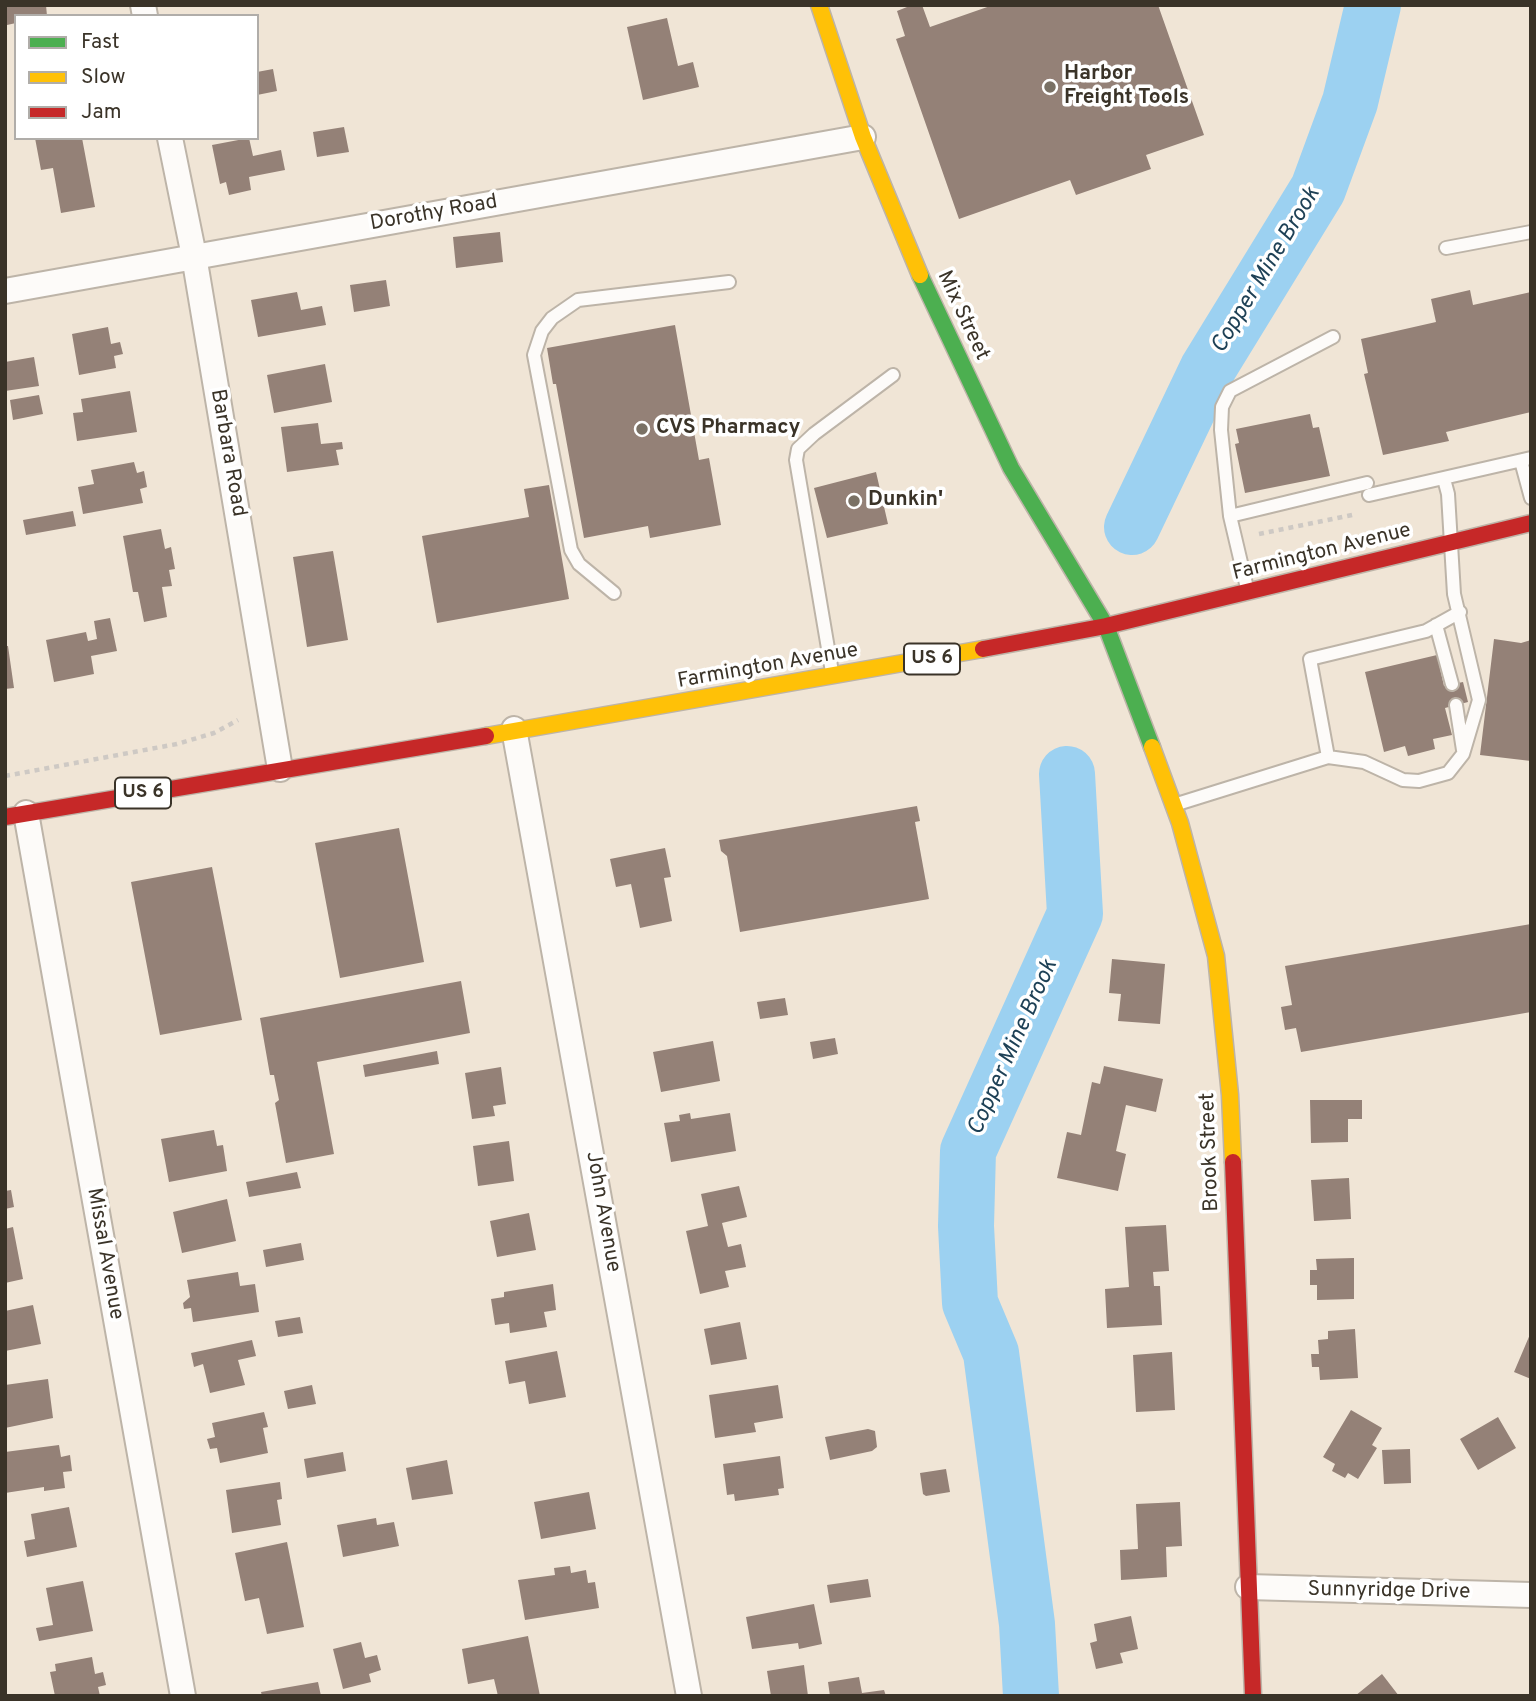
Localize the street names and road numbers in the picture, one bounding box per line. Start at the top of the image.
street label: Dorothy Road [368,190,500,238]
street label: Mix Street [930,267,994,365]
street label: Barbara Road [203,387,251,519]
street label: Farmington Avenue [1230,519,1414,587]
street label: Farmington Avenue [676,639,860,695]
road number: US 6 [904,644,960,674]
road number: US 6 [115,778,171,808]
street label: Brook Street [1196,1092,1226,1212]
street label: John Avenue [579,1150,625,1274]
street label: Missal Avenue [80,1186,128,1322]
street label: Sunnyridge Drive [1307,1578,1471,1606]

